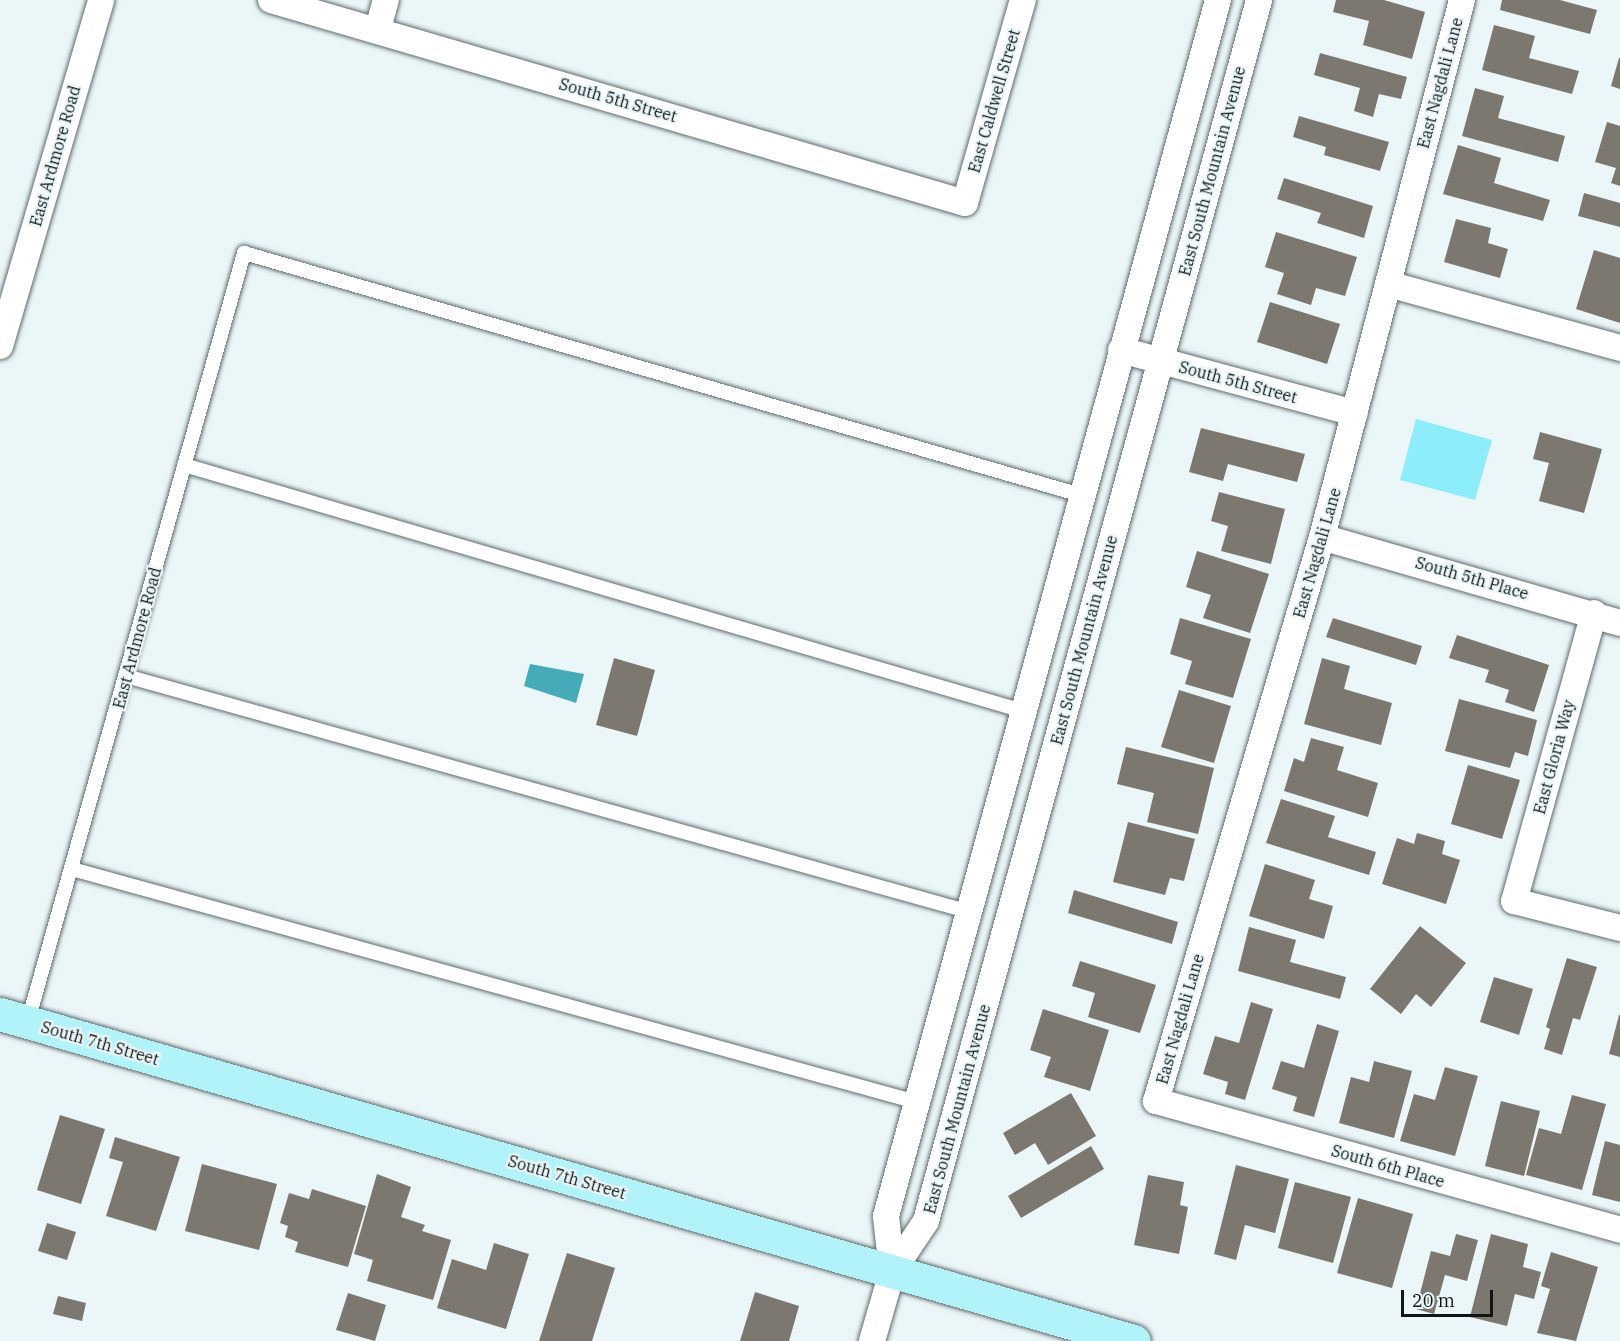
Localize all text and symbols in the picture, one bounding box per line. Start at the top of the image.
street label: East Nagdali Lane [1413,15,1467,151]
street label: East Caldwell Street [964,27,1024,175]
street label: East South Mountain Avenue [1175,64,1249,278]
street label: South 5th Street [557,74,679,126]
street label: East Ardmore Road [26,83,84,229]
street label: South 5th Street [1177,357,1299,407]
street label: East Nagdali Lane [1289,486,1345,620]
street label: East South Mountain Avenue [1047,533,1121,747]
street label: South 5th Place [1413,553,1531,603]
street label: East Ardmore Road [109,565,165,711]
street label: East Gloria Way [1530,698,1578,816]
street label: East Nagdali Lane [1152,952,1208,1086]
street label: East South Mountain Avenue [920,1002,994,1216]
street label: South 7th Street [39,1017,161,1069]
street label: South 6th Place [1329,1141,1447,1191]
street label: South 7th Street [506,1151,628,1203]
scale bar [1404,1278,1496,1316]
text: 20 m [1412,1289,1455,1312]

